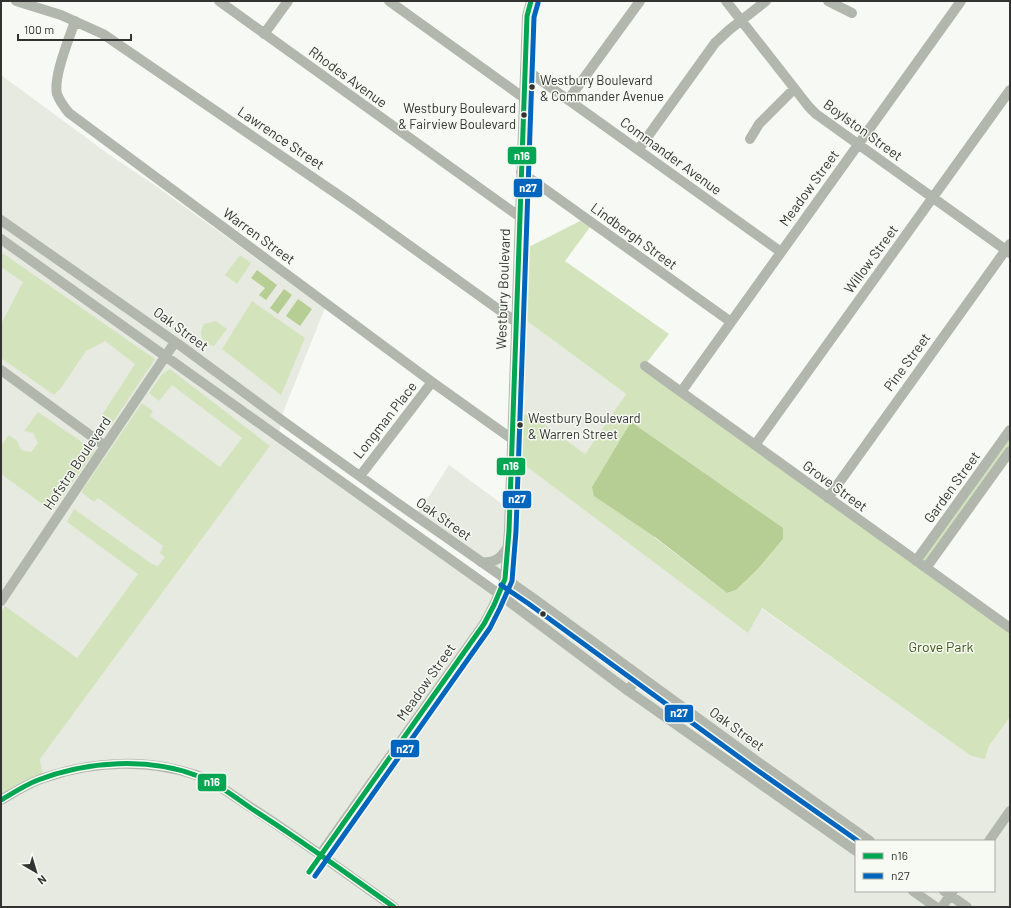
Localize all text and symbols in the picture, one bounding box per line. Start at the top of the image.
scale bar [18,16,131,42]
text: 100 m [24,22,54,36]
street label: Rhodes Avenue [306,42,391,111]
place label: Westbury Boulevard & Commander Avenue [540,72,664,104]
marker: Westbury Boulevard & Commander Avenue [527,82,537,92]
street label: Boylston Street [820,95,906,164]
place label: Westbury Boulevard & Fairview Boulevard [398,100,516,132]
street label: Lawrence Street [235,102,328,173]
marker: Westbury Boulevard & Fairview Boulevard [519,110,529,120]
street label: Commander Avenue [617,113,725,198]
line badge: n16 [507,146,537,165]
street label: Meadow Street [775,146,842,229]
text: n16 [514,149,530,162]
line badge: n27 [513,178,543,198]
text: n27 [519,181,537,194]
street label: Lindbergh Street [588,199,681,273]
street label: Warren Street [220,204,299,267]
street label: Willow Street [840,221,901,296]
street label: Westbury Boulevard [492,228,513,350]
street label: Oak Street [150,303,212,354]
street label: Pine Street [880,329,933,394]
street label: Longman Place [349,378,420,462]
place label: Westbury Boulevard & Warren Street [528,410,641,442]
street label: Hofstra Boulevard [39,413,114,513]
marker: Westbury Boulevard & Warren Street [515,420,525,430]
street label: Garden Street [920,448,983,526]
street label: Grove Street [800,456,871,515]
line badge: n16 [496,457,526,476]
text: n16 [503,459,519,472]
line badge: n27 [502,490,532,509]
text: n27 [508,492,526,505]
street label: Oak Street [413,493,475,544]
unlabelled marker [538,609,548,619]
park label: Grove Park [908,638,974,655]
street label: Meadow Street [393,640,459,724]
street label: Oak Street [706,703,768,754]
line badge: n27 [664,704,694,723]
text: n27 [670,706,688,719]
line badge: n27 [390,739,420,758]
text: n27 [396,742,414,755]
line badge: n16 [197,773,227,792]
text: n16 [204,775,220,788]
legend [855,840,995,892]
text: n16 [891,848,908,862]
north arrow [16,852,56,892]
text: n27 [891,868,910,882]
text: N [36,873,49,888]

